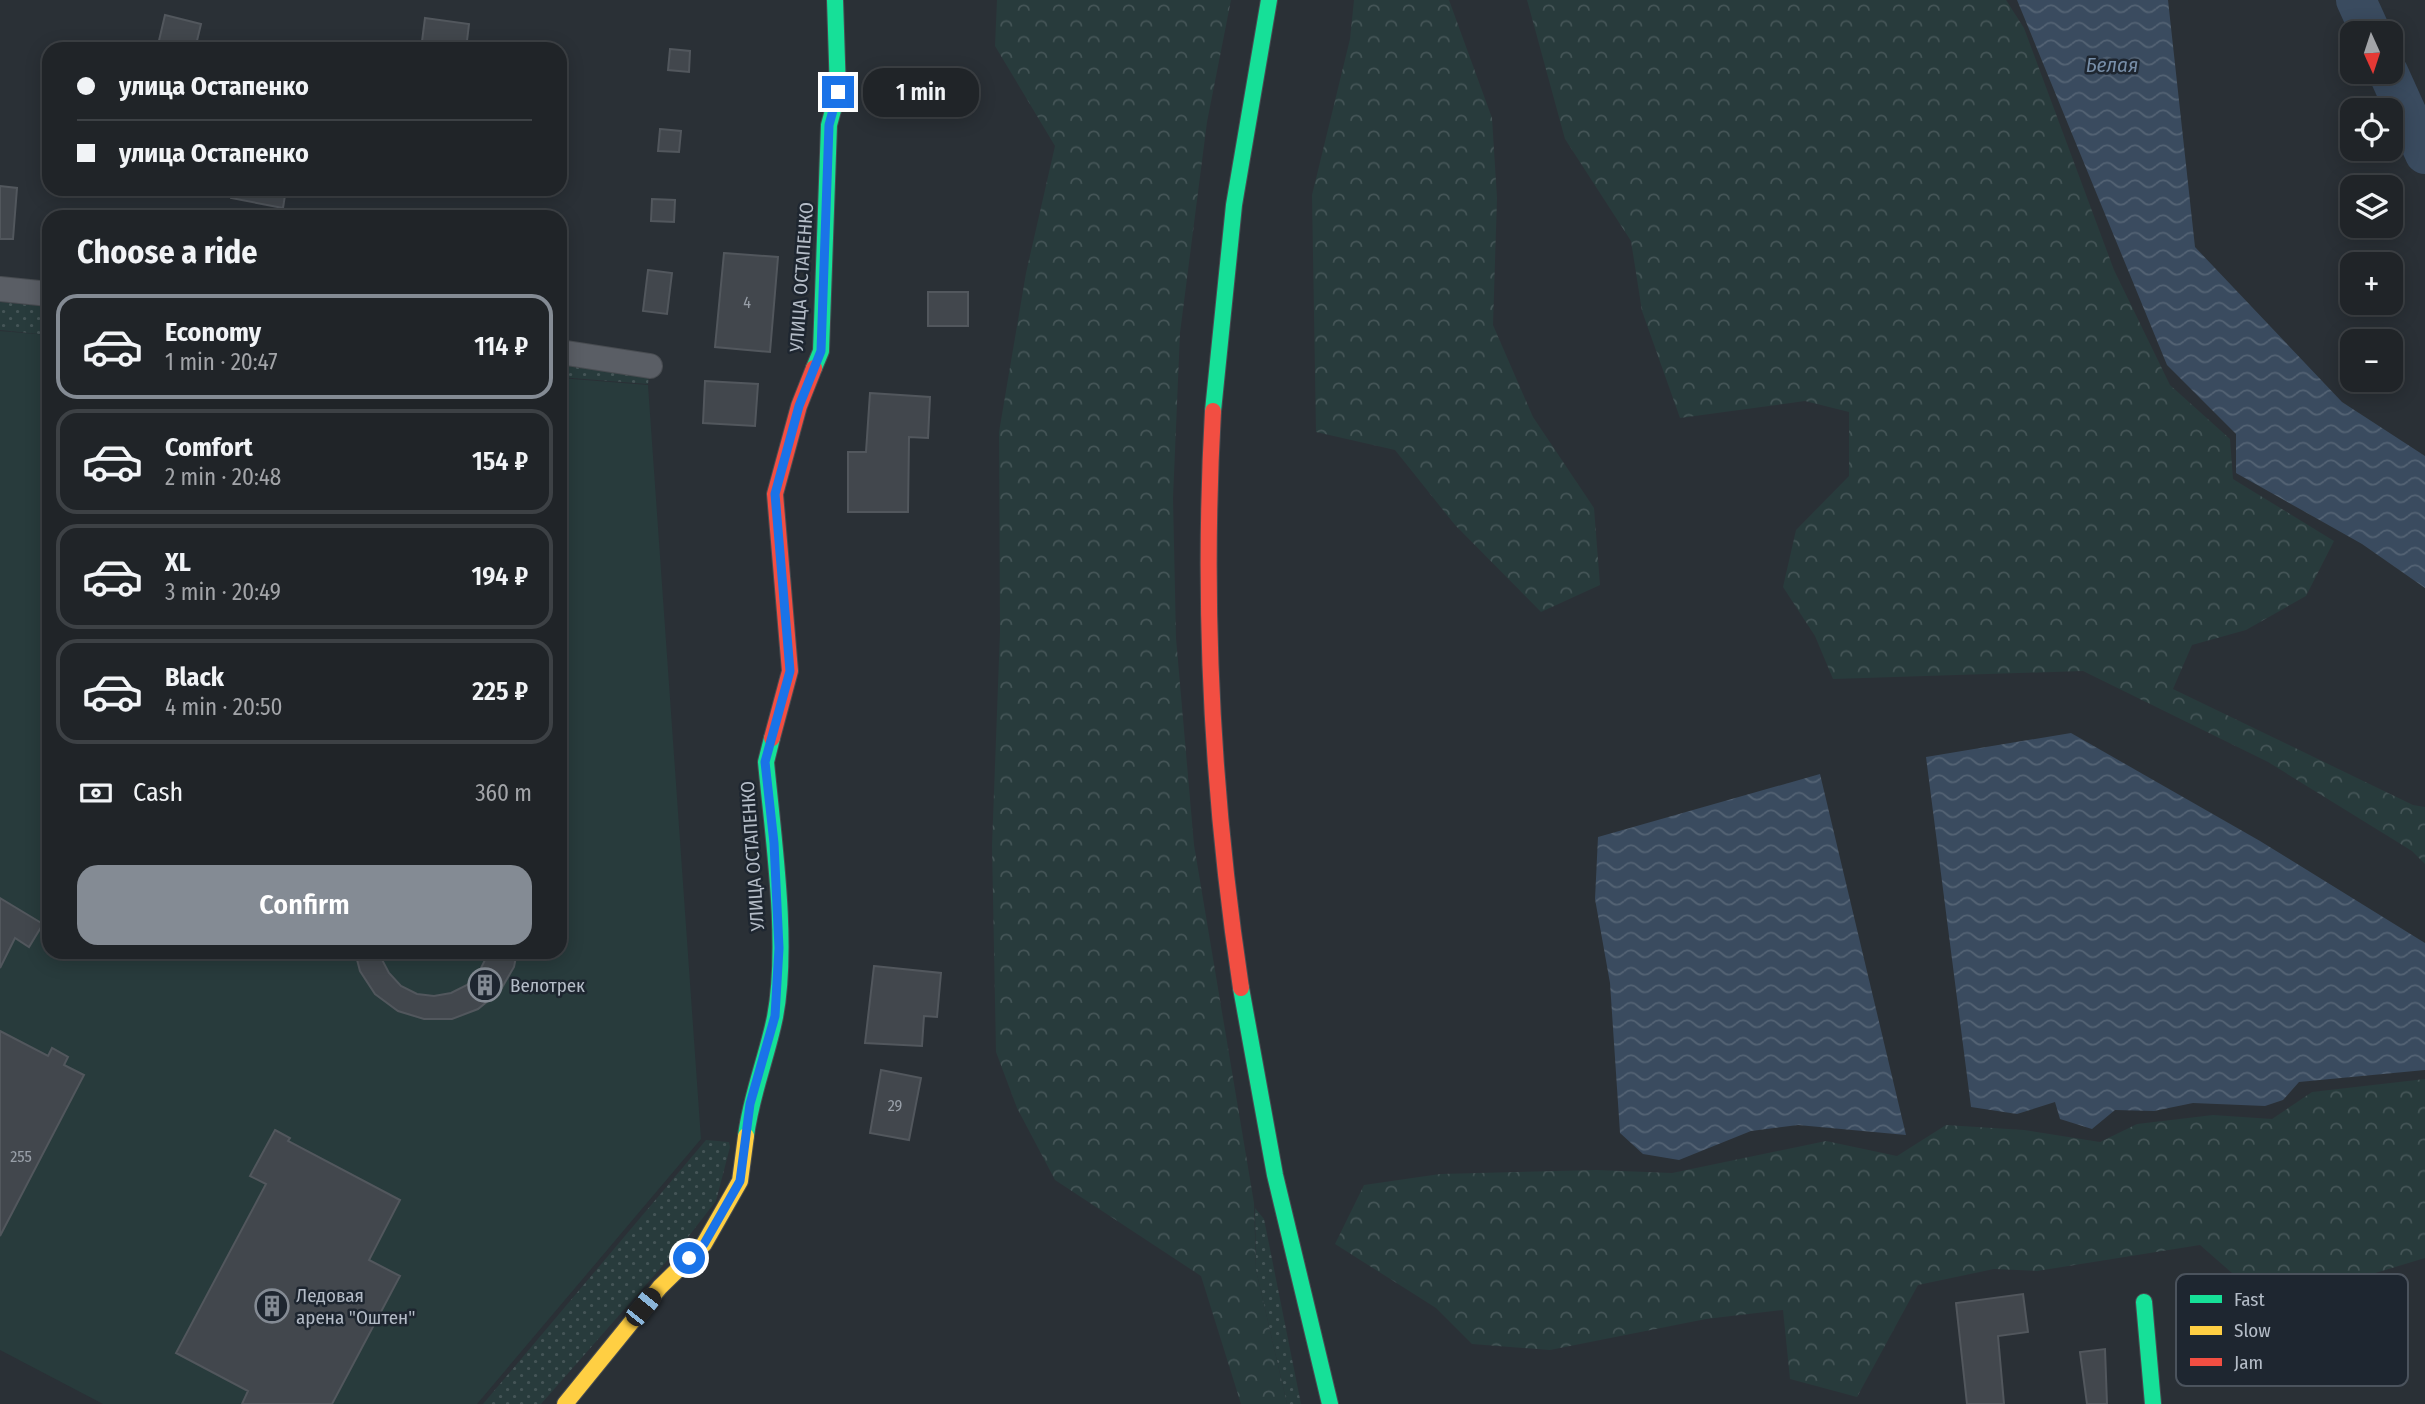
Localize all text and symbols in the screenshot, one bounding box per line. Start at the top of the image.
north arrow [2340,21,2403,84]
map controls [2340,21,2403,392]
water label: Белая [2086,52,2138,78]
callout: 1 min [862,68,978,116]
text: улица Остапенко [119,71,309,102]
route end [822,76,854,108]
text: 1 min [896,78,946,106]
button: locate [2340,98,2403,161]
text: улица Остапенко [119,138,309,169]
button: layers [2340,175,2403,238]
street label: УЛИЦА ОСТАПЕНКО [785,201,818,354]
text: Choose a ride [77,233,258,271]
button: + [2340,252,2403,315]
house number: 4 [743,293,751,312]
icon: car [81,315,144,378]
text: Economy [165,317,261,348]
button: − [2340,329,2403,392]
text: 114 ₽ [474,331,528,362]
text: 1 min · 20:47 [165,348,278,376]
icon: car [81,430,144,493]
text: Comfort [165,432,253,463]
text: 154 ₽ [472,446,528,477]
text: 2 min · 20:48 [165,463,281,491]
icon: car [81,545,144,608]
text: XL [165,547,191,578]
text: 194 ₽ [472,561,528,592]
text: 3 min · 20:49 [165,578,281,606]
icon: car [81,660,144,723]
text: Black [165,662,224,693]
text: 225 ₽ [472,676,528,707]
text: 4 min · 20:50 [165,693,282,721]
icon: cash [77,774,115,812]
text: Cash [133,777,183,808]
text: 360 m [475,779,532,807]
street label: УЛИЦА ОСТАПЕНКО [736,780,769,933]
button: Confirm [77,865,532,945]
building icon: Велотрек [466,966,504,1004]
place label: Велотрек [510,974,585,997]
house number: 29 [888,1096,903,1115]
house number: 255 [10,1147,32,1166]
route start [673,1242,705,1274]
legend [2176,1274,2408,1386]
place label: Ледовая арена "Оштен" [296,1284,415,1329]
car [622,1284,665,1330]
building icon: Ледовая арена "Оштен" [253,1287,291,1325]
text: Fast [2234,1288,2265,1311]
text: Slow [2234,1319,2271,1342]
text: Jam [2234,1351,2263,1374]

